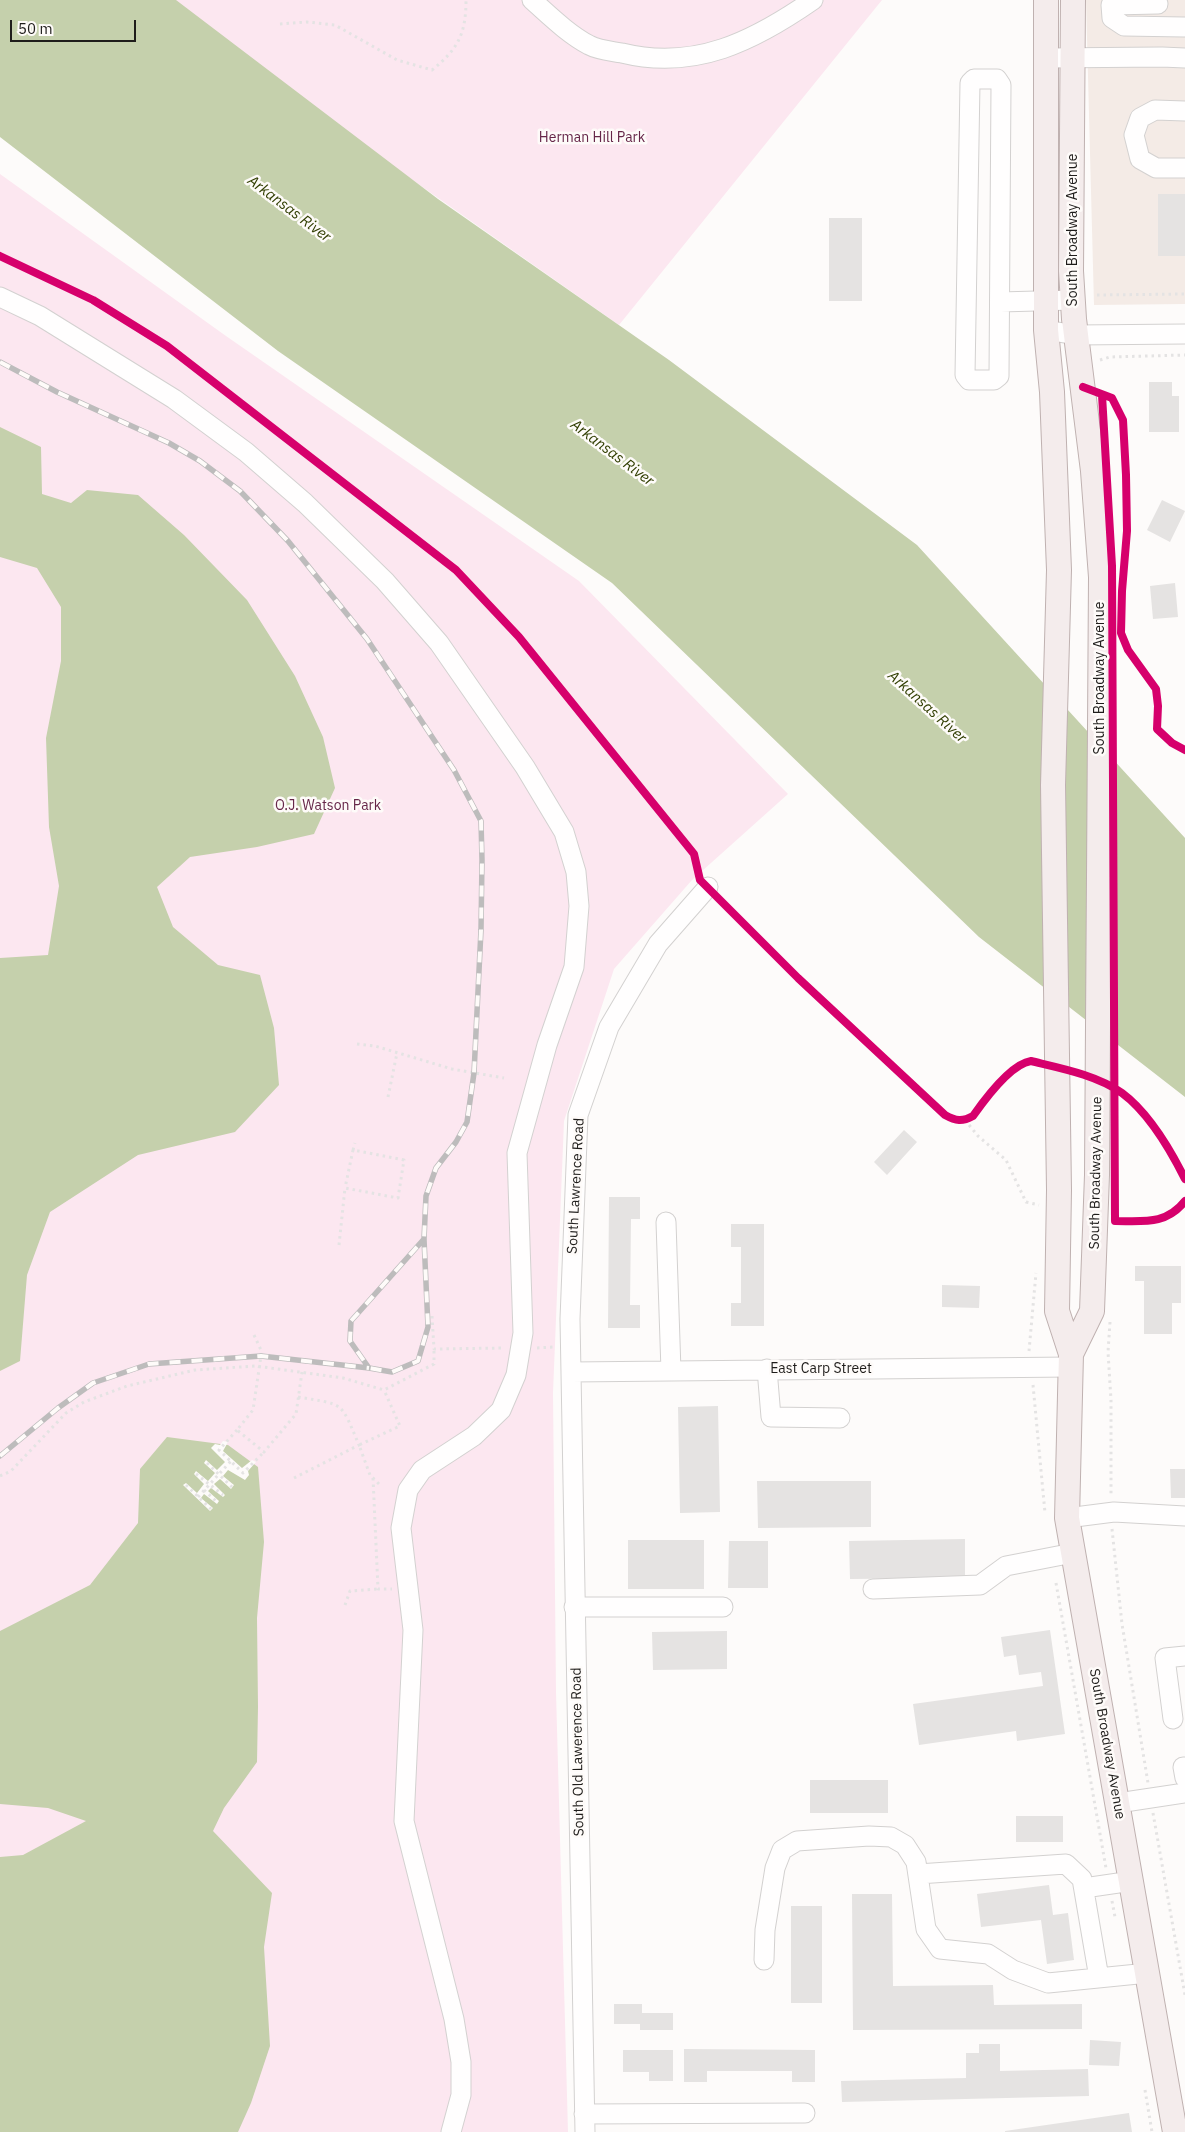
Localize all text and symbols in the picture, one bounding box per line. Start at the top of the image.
scale bar [12,10,139,42]
text: 50 m [18,19,53,38]
park label: Herman Hill Park [539,130,645,146]
street label: South Broadway Avenue [1065,154,1081,306]
water label: Arkansas River [244,172,334,246]
water label: Arkansas River [567,416,657,490]
street label: South Broadway Avenue [1092,602,1108,754]
water label: Arkansas River [884,667,970,747]
park label: O.J. Watson Park [275,798,381,814]
street label: South Broadway Avenue [1086,1096,1106,1250]
street label: South Lawrence Road [564,1118,588,1254]
street label: East Carp Street [770,1361,872,1377]
street label: South Old Lawerence Road [568,1667,588,1837]
street label: South Broadway Avenue [1085,1667,1129,1821]

